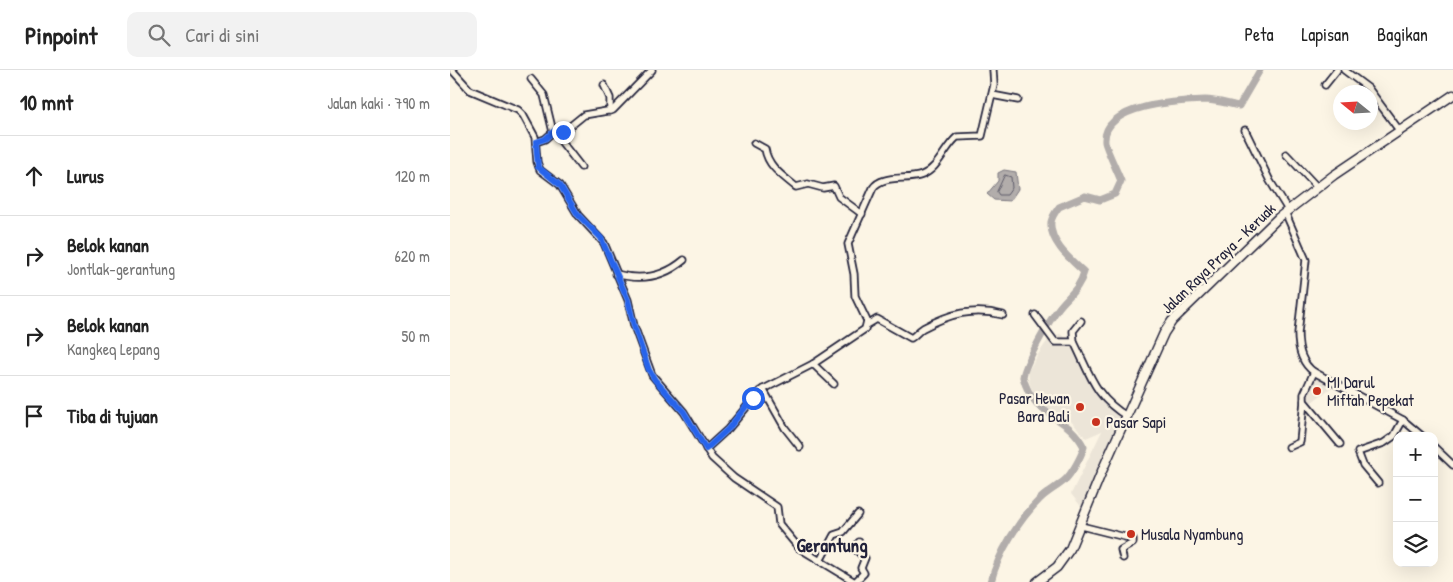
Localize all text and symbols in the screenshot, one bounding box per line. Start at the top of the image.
search box [127,12,477,57]
text: Pinpoint [25,19,97,51]
icon: search [145,21,173,49]
text: Cari di sini [185,22,259,48]
text: Peta [1244,22,1273,47]
text: Lapisan [1301,22,1349,47]
text: Bagikan [1377,22,1428,47]
north arrow [1333,85,1378,130]
text: 10 mnt [20,88,73,117]
text: Jalan kaki · 790 m [327,92,430,114]
route end [552,121,575,144]
icon: ahead [20,162,48,190]
text: Lurus [67,163,104,189]
text: 120 m [395,165,430,187]
street label: Jalan Raya Praya - Keruak [1156,197,1280,318]
text: Belok kanan [67,232,149,258]
icon: right [20,242,48,270]
text: 620 m [394,245,430,267]
text: Jontlak-gerantung [67,258,175,280]
text: Belok kanan [67,312,149,338]
icon: right [20,322,48,350]
text: 50 m [402,325,430,347]
text: Kangkeq Lepang [67,338,160,360]
place label: MI Darul Miftah Pepekat [1327,371,1414,411]
marker: MI Darul Miftah Pepekat [1311,385,1323,397]
route start [742,387,765,410]
place label: Pasar Hewan Bara Bali [999,387,1070,427]
marker: Pasar Hewan Bara Bali [1074,401,1086,413]
icon: arrive [20,402,48,430]
text: Tiba di tujuan [67,403,158,429]
place label: Pasar Sapi [1106,411,1166,433]
marker: Pasar Sapi [1090,416,1102,428]
map controls [1393,432,1438,567]
button: + [1393,432,1438,477]
button: − [1393,477,1438,522]
button: layers [1393,522,1438,567]
place label: Musala Nyambung [1141,523,1243,545]
marker: Musala Nyambung [1125,528,1137,540]
district label: Gerantung [796,532,868,559]

